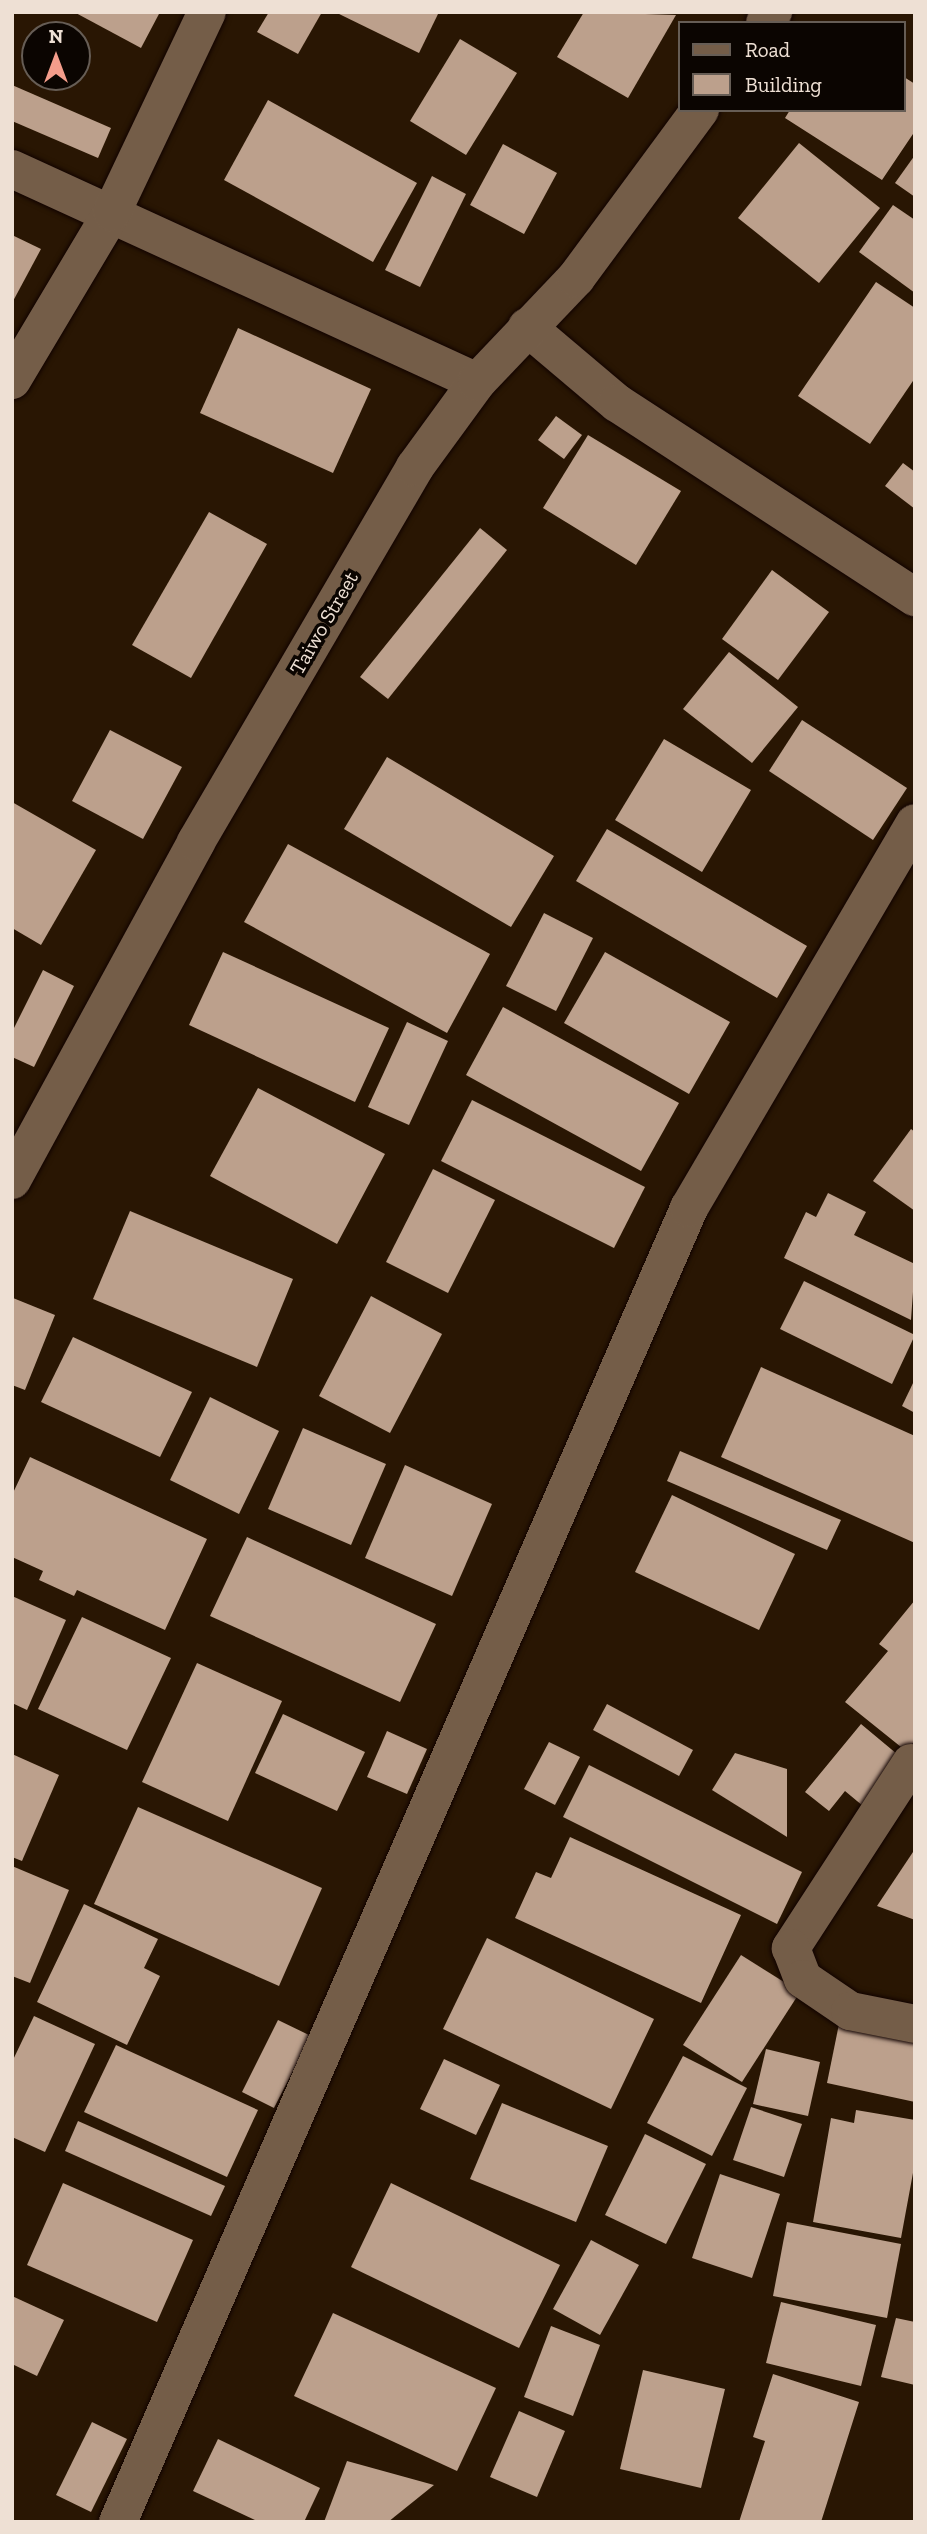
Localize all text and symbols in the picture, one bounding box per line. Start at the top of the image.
north arrow [21,21,91,91]
legend [678,21,906,112]
text: N [49,25,63,48]
text: Road [745,37,790,62]
text: Building [745,72,822,97]
street label: Taiwo Street [284,567,364,679]

